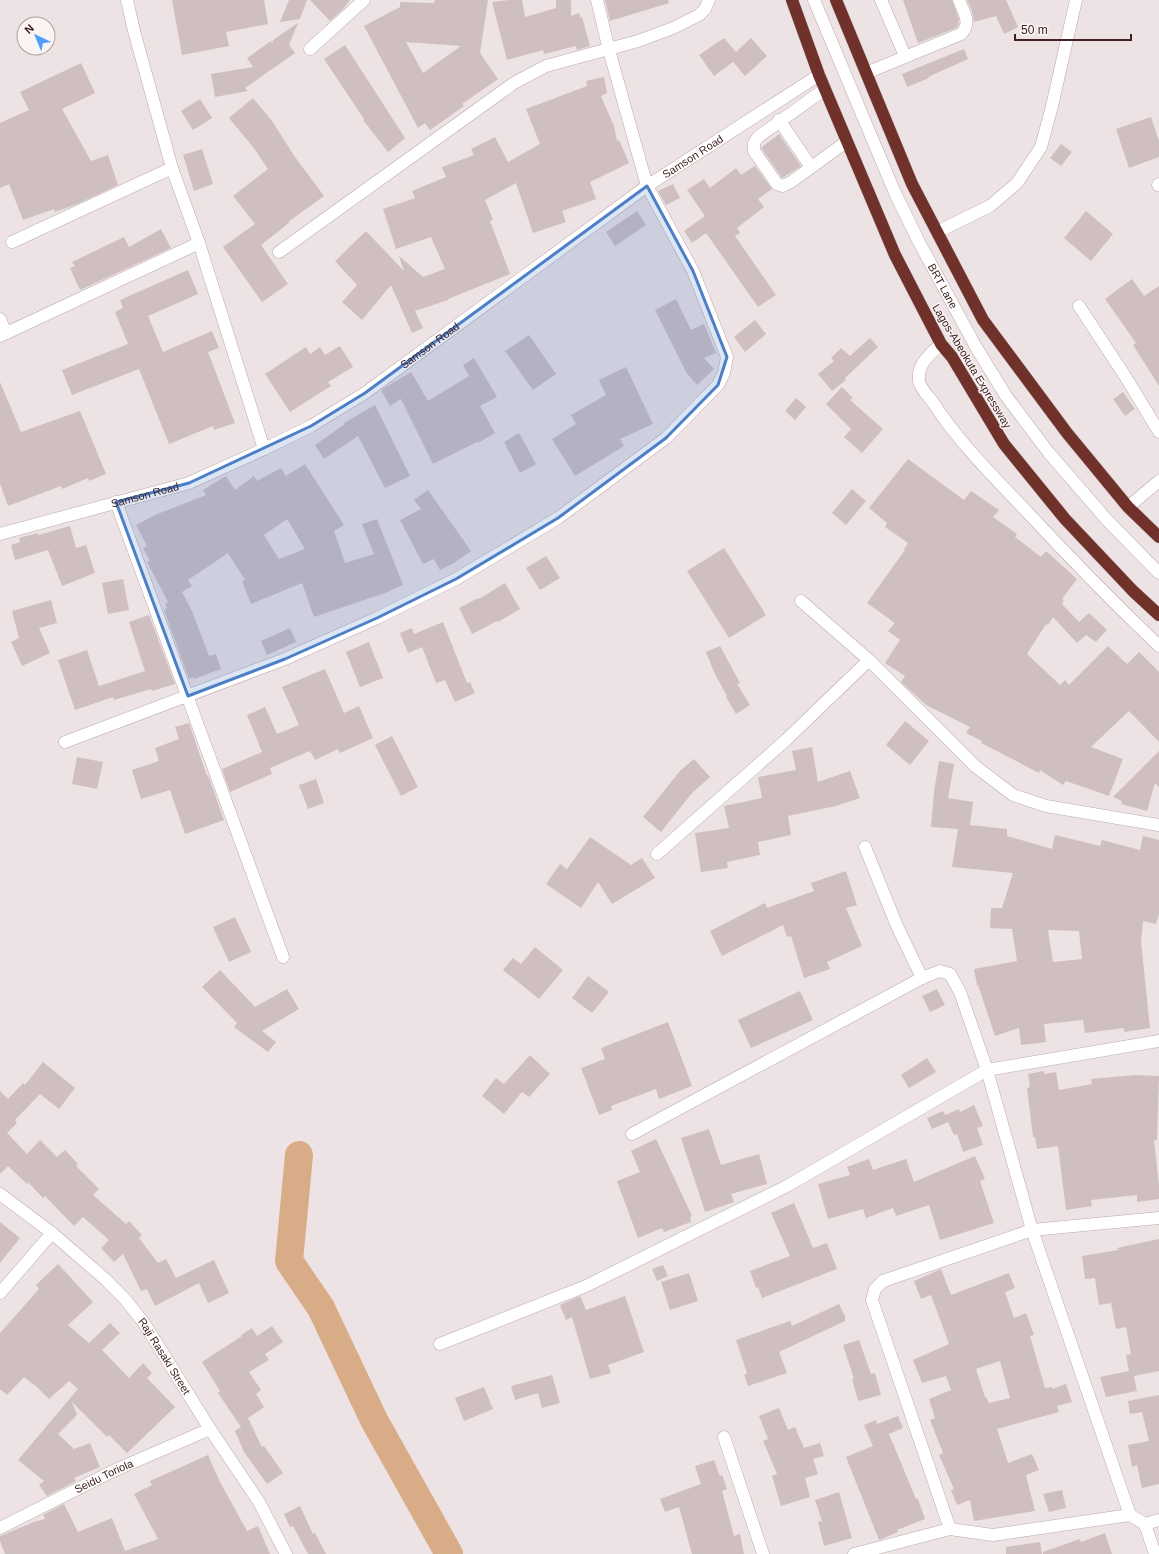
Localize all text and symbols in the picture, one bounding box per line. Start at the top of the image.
north arrow [16,16,56,56]
scale bar [1015,16,1131,42]
text: N [22,22,36,36]
text: 50 m [1021,23,1048,37]
street label: Samson Road [660,133,725,180]
street label: BRT Lane [926,262,960,311]
street label: Lagos-Abeokuta Expressway [930,302,1014,431]
street label: Samson Road [398,320,461,371]
street label: Samson Road [110,480,180,510]
street label: Raji Rasaki Street [136,1315,193,1397]
street label: Seidu Toriola [73,1457,136,1495]

